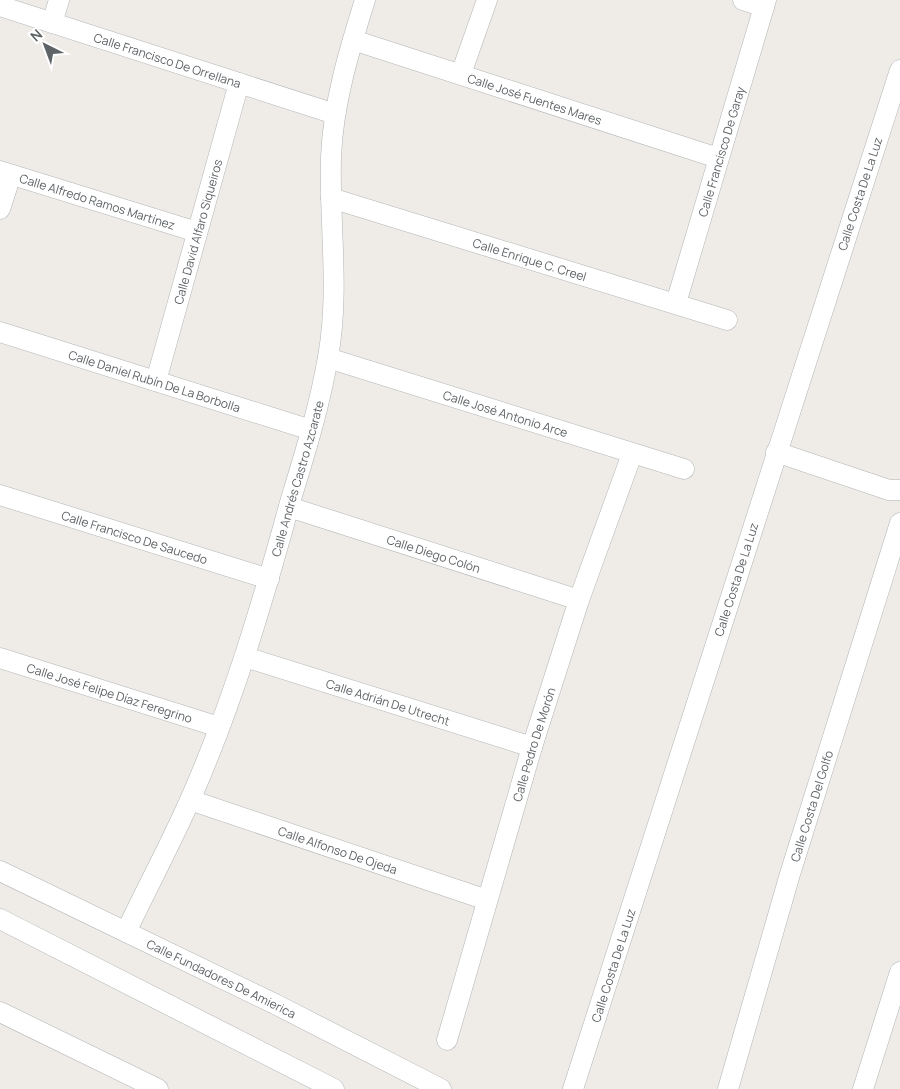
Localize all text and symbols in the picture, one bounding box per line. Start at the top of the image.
north arrow [20,20,70,70]
text: N [26,25,46,45]
street label: Calle Francisco De Orrellana [92,28,243,92]
street label: Calle José Fuentes Mares [465,69,604,128]
street label: Calle Francisco De Garay [694,84,749,219]
street label: Calle Costa De La Luz [833,135,886,253]
street label: Calle David Alfaro Siqueiros [169,157,226,306]
street label: Calle Alfredo Ramos Martínez [17,169,177,233]
street label: Calle Enrique C. Creel [471,234,589,285]
street label: Calle Daniel Rubín De La Borbolla [66,346,243,416]
street label: Calle José Antonio Arce [441,386,570,441]
street label: Calle Andrés Castro Azcarate [267,399,327,558]
street label: Calle Francisco De Saucedo [59,506,210,568]
street label: Calle Costa De La Luz [710,520,762,638]
street label: Calle Diego Colón [385,530,483,576]
street label: Calle José Felipe Díaz Feregrino [25,659,195,727]
street label: Calle Adrián De Utrecht [324,674,452,729]
street label: Calle Pedro De Morón [508,685,559,803]
street label: Calle Costa Del Golfo [786,748,837,864]
street label: Calle Alfonso De Ojeda [276,822,400,878]
street label: Calle Costa De La Luz [587,906,639,1024]
street label: Calle Fundadores De Amierica [144,935,299,1022]

